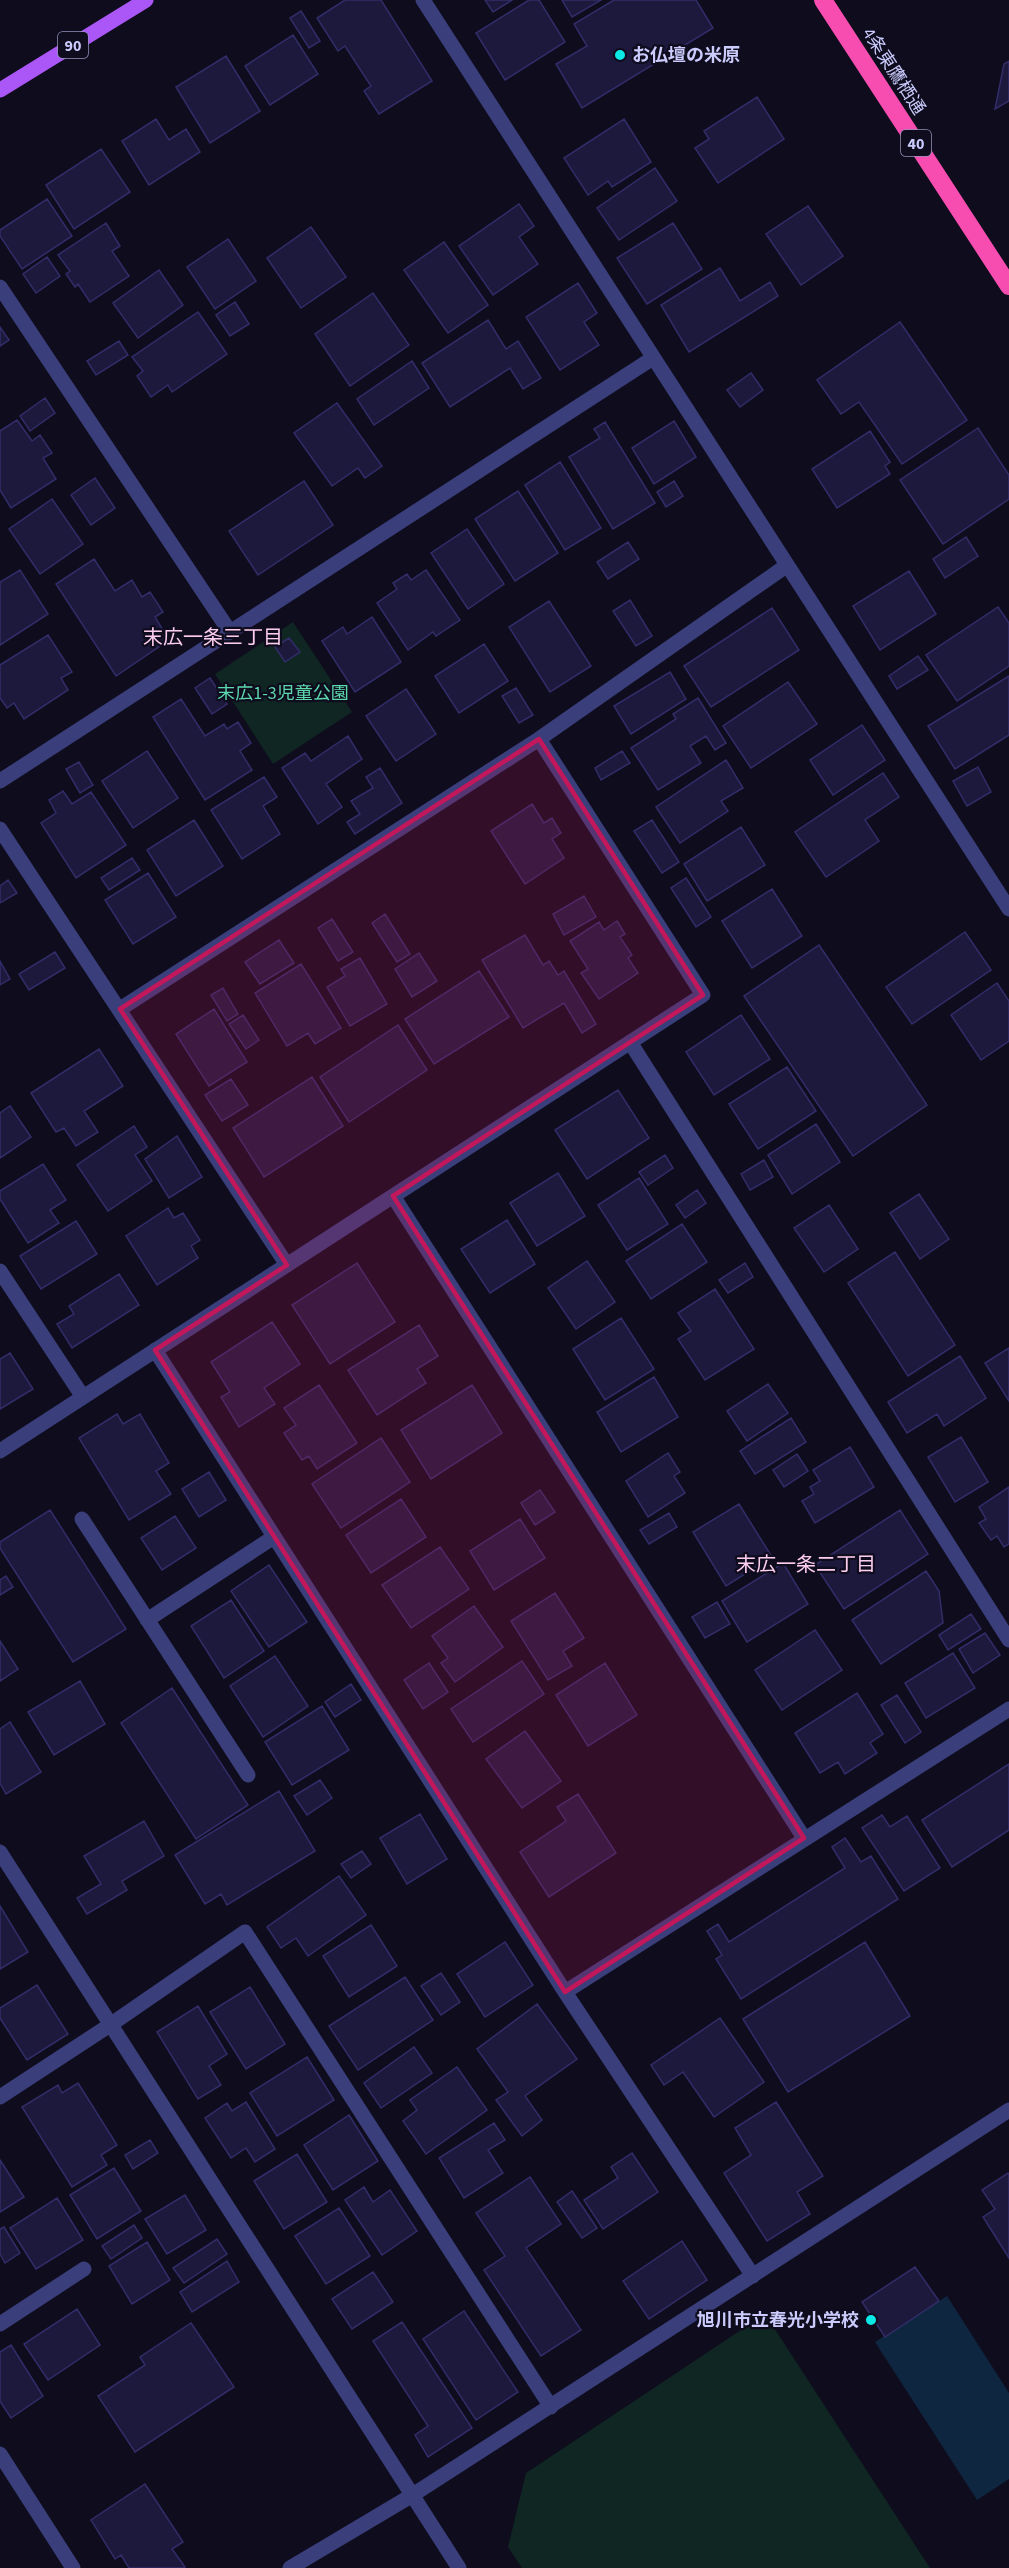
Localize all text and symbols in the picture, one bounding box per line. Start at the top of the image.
street label: 4条東鷹栖通 [856,23,931,120]
road number: 90 [58,32,88,58]
place label: お仏壇の米原 [632,43,740,68]
marker: お仏壇の米原 [613,48,627,62]
road number: 40 [901,130,931,156]
district label: 末広一条三丁目 [143,624,283,652]
park label: 末広1-3児童公園 [217,681,349,706]
district label: 末広一条二丁目 [736,1551,876,1579]
place label: 旭川市立春光小学校 [697,2308,859,2333]
marker: 旭川市立春光小学校 [864,2313,878,2327]

